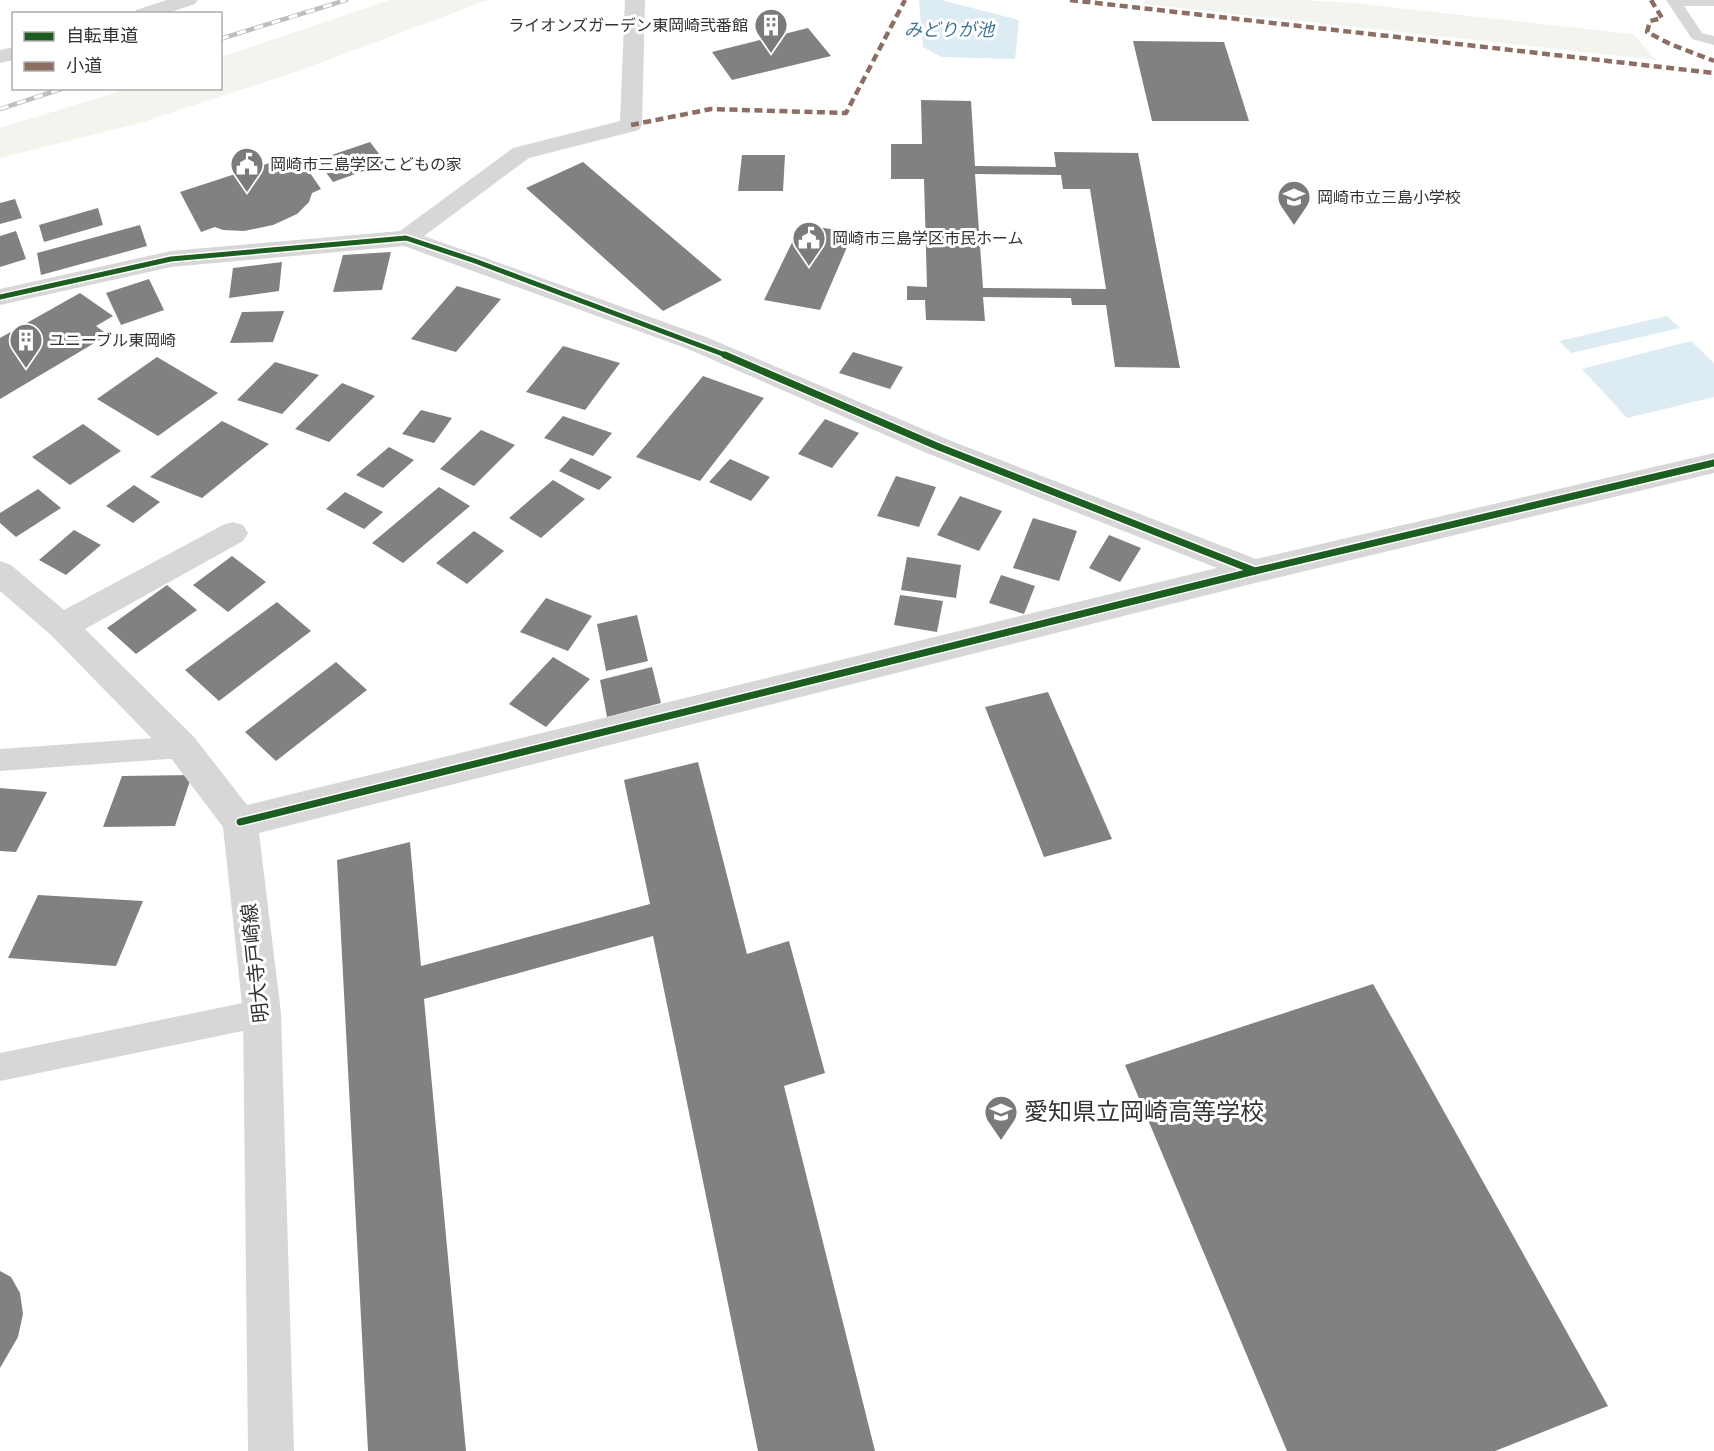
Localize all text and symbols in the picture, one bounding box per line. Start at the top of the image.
building icon: ライオンズガーデン東岡崎弐番館 [753,7,789,54]
legend [12,12,222,90]
place label: ライオンズガーデン東岡崎弐番館 [508,15,748,35]
water label: みどりが池 [904,19,996,40]
text: 自転車道 [66,25,138,46]
text: 小道 [66,55,102,76]
public building icon: 岡崎市三島学区こどもの家 [229,146,265,193]
place label: 岡崎市三島学区こどもの家 [270,154,462,174]
school or university icon: 岡崎市立三島小学校 [1276,179,1312,226]
place label: 岡崎市立三島小学校 [1317,187,1461,207]
public building icon: 岡崎市三島学区市民ホーム [791,220,827,267]
place label: 岡崎市三島学区市民ホーム [832,228,1024,248]
building icon: ユニーブル東岡崎 [8,322,44,369]
place label: ユニーブル東岡崎 [49,330,176,350]
street label: 明大寺戸崎線 [237,902,273,1024]
school or university icon: 愛知県立岡崎高等学校 [983,1094,1019,1141]
place label: 愛知県立岡崎高等学校 [1024,1097,1264,1126]

